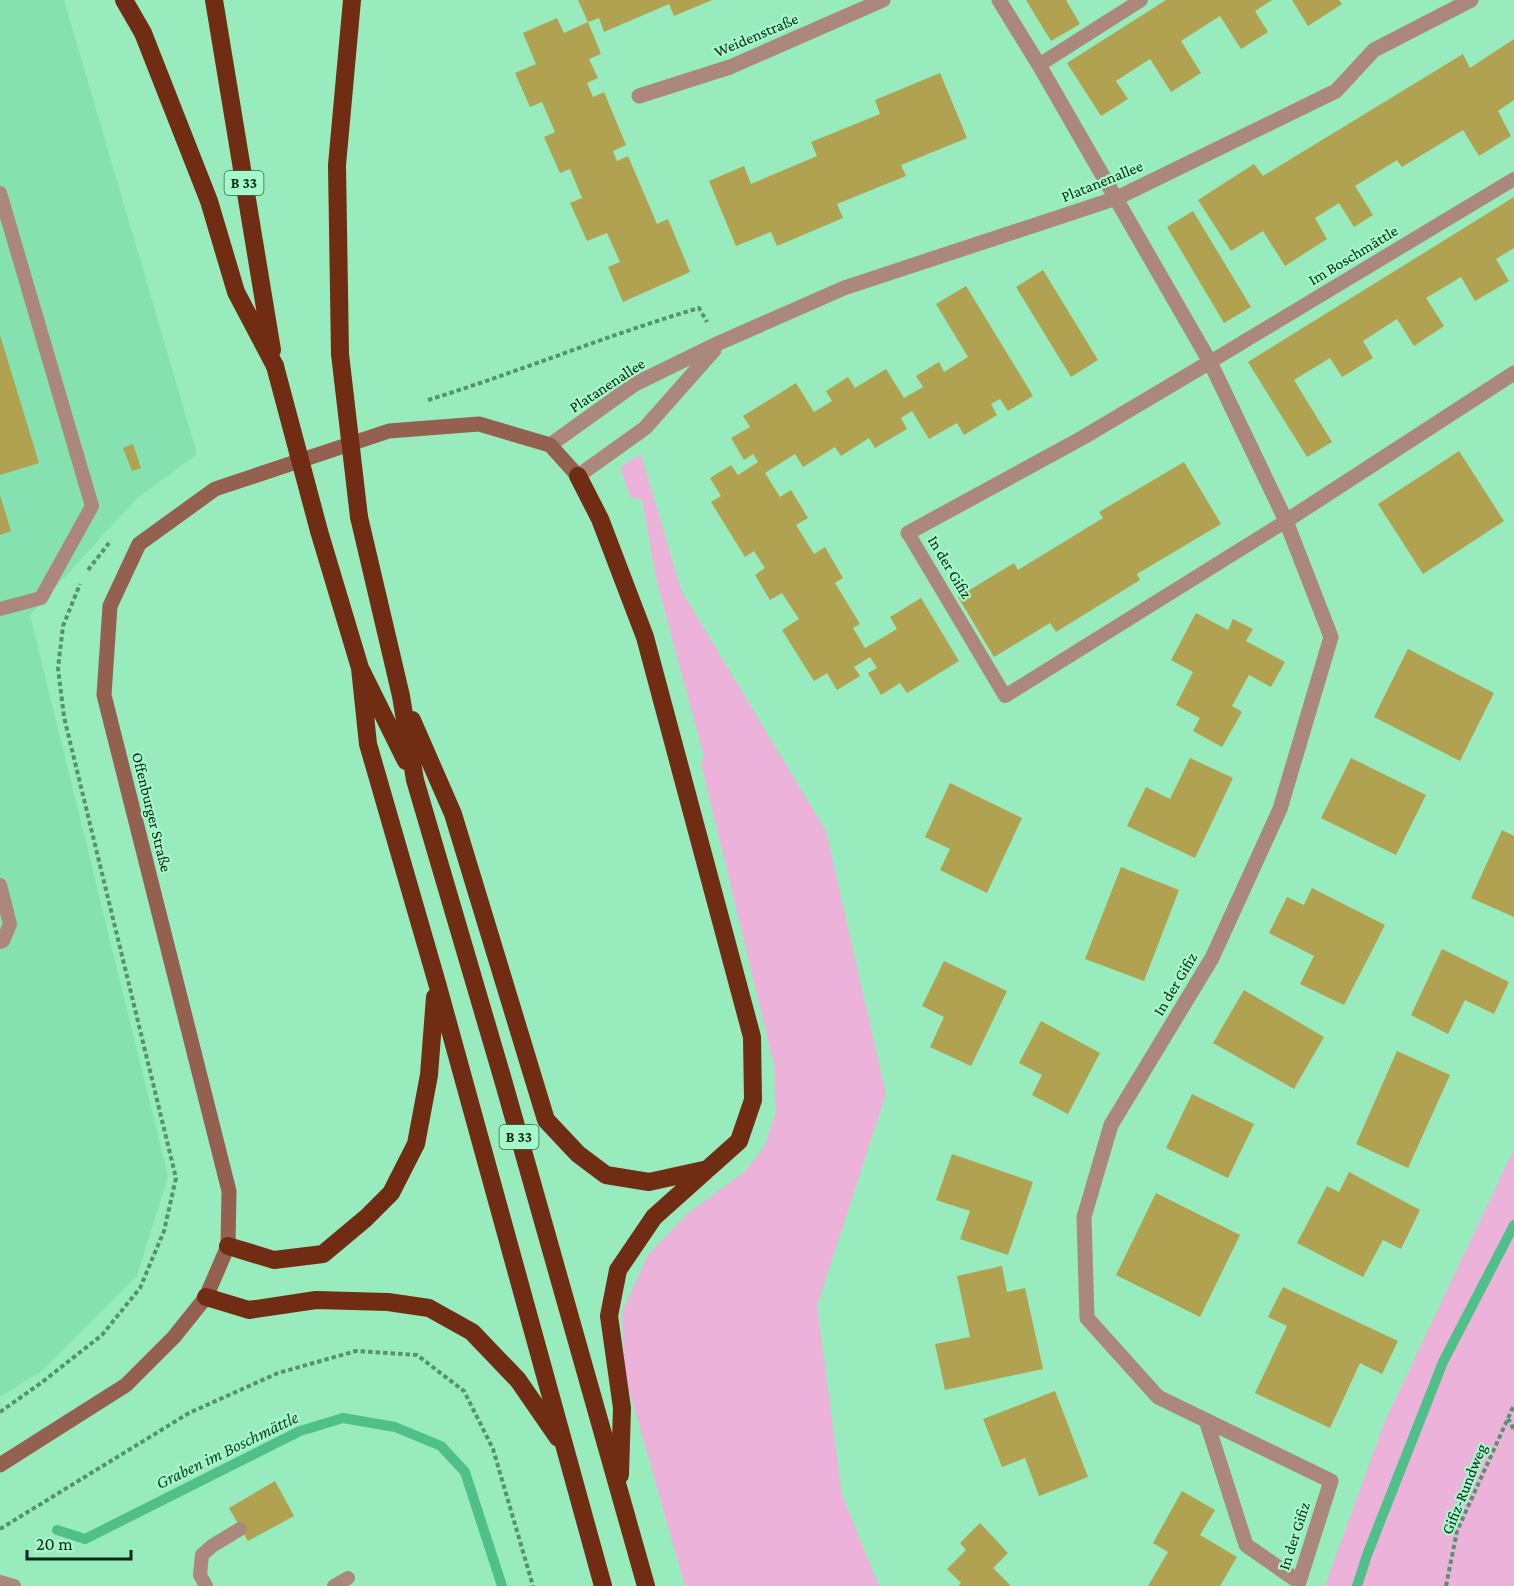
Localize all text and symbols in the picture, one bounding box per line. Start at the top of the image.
street label: Weidenstraße [711,10,801,60]
street label: Platanenallee [1059,157,1145,205]
road number: B 33 [224,171,264,195]
street label: Im Boschmättle [1305,222,1401,288]
street label: Platanenallee [566,354,648,416]
street label: In der Gifiz [925,533,975,602]
street label: Offenburger Straße [128,750,175,874]
street label: In der Gifiz [1150,949,1200,1018]
road number: B 33 [500,1125,538,1149]
water label: Graben im Boschmättle [153,1407,302,1493]
street label: Gifiz-Rundweg [1438,1441,1491,1537]
street label: In der Gifiz [1275,1500,1313,1572]
scale bar [27,1523,130,1561]
text: 20 m [36,1534,73,1554]

